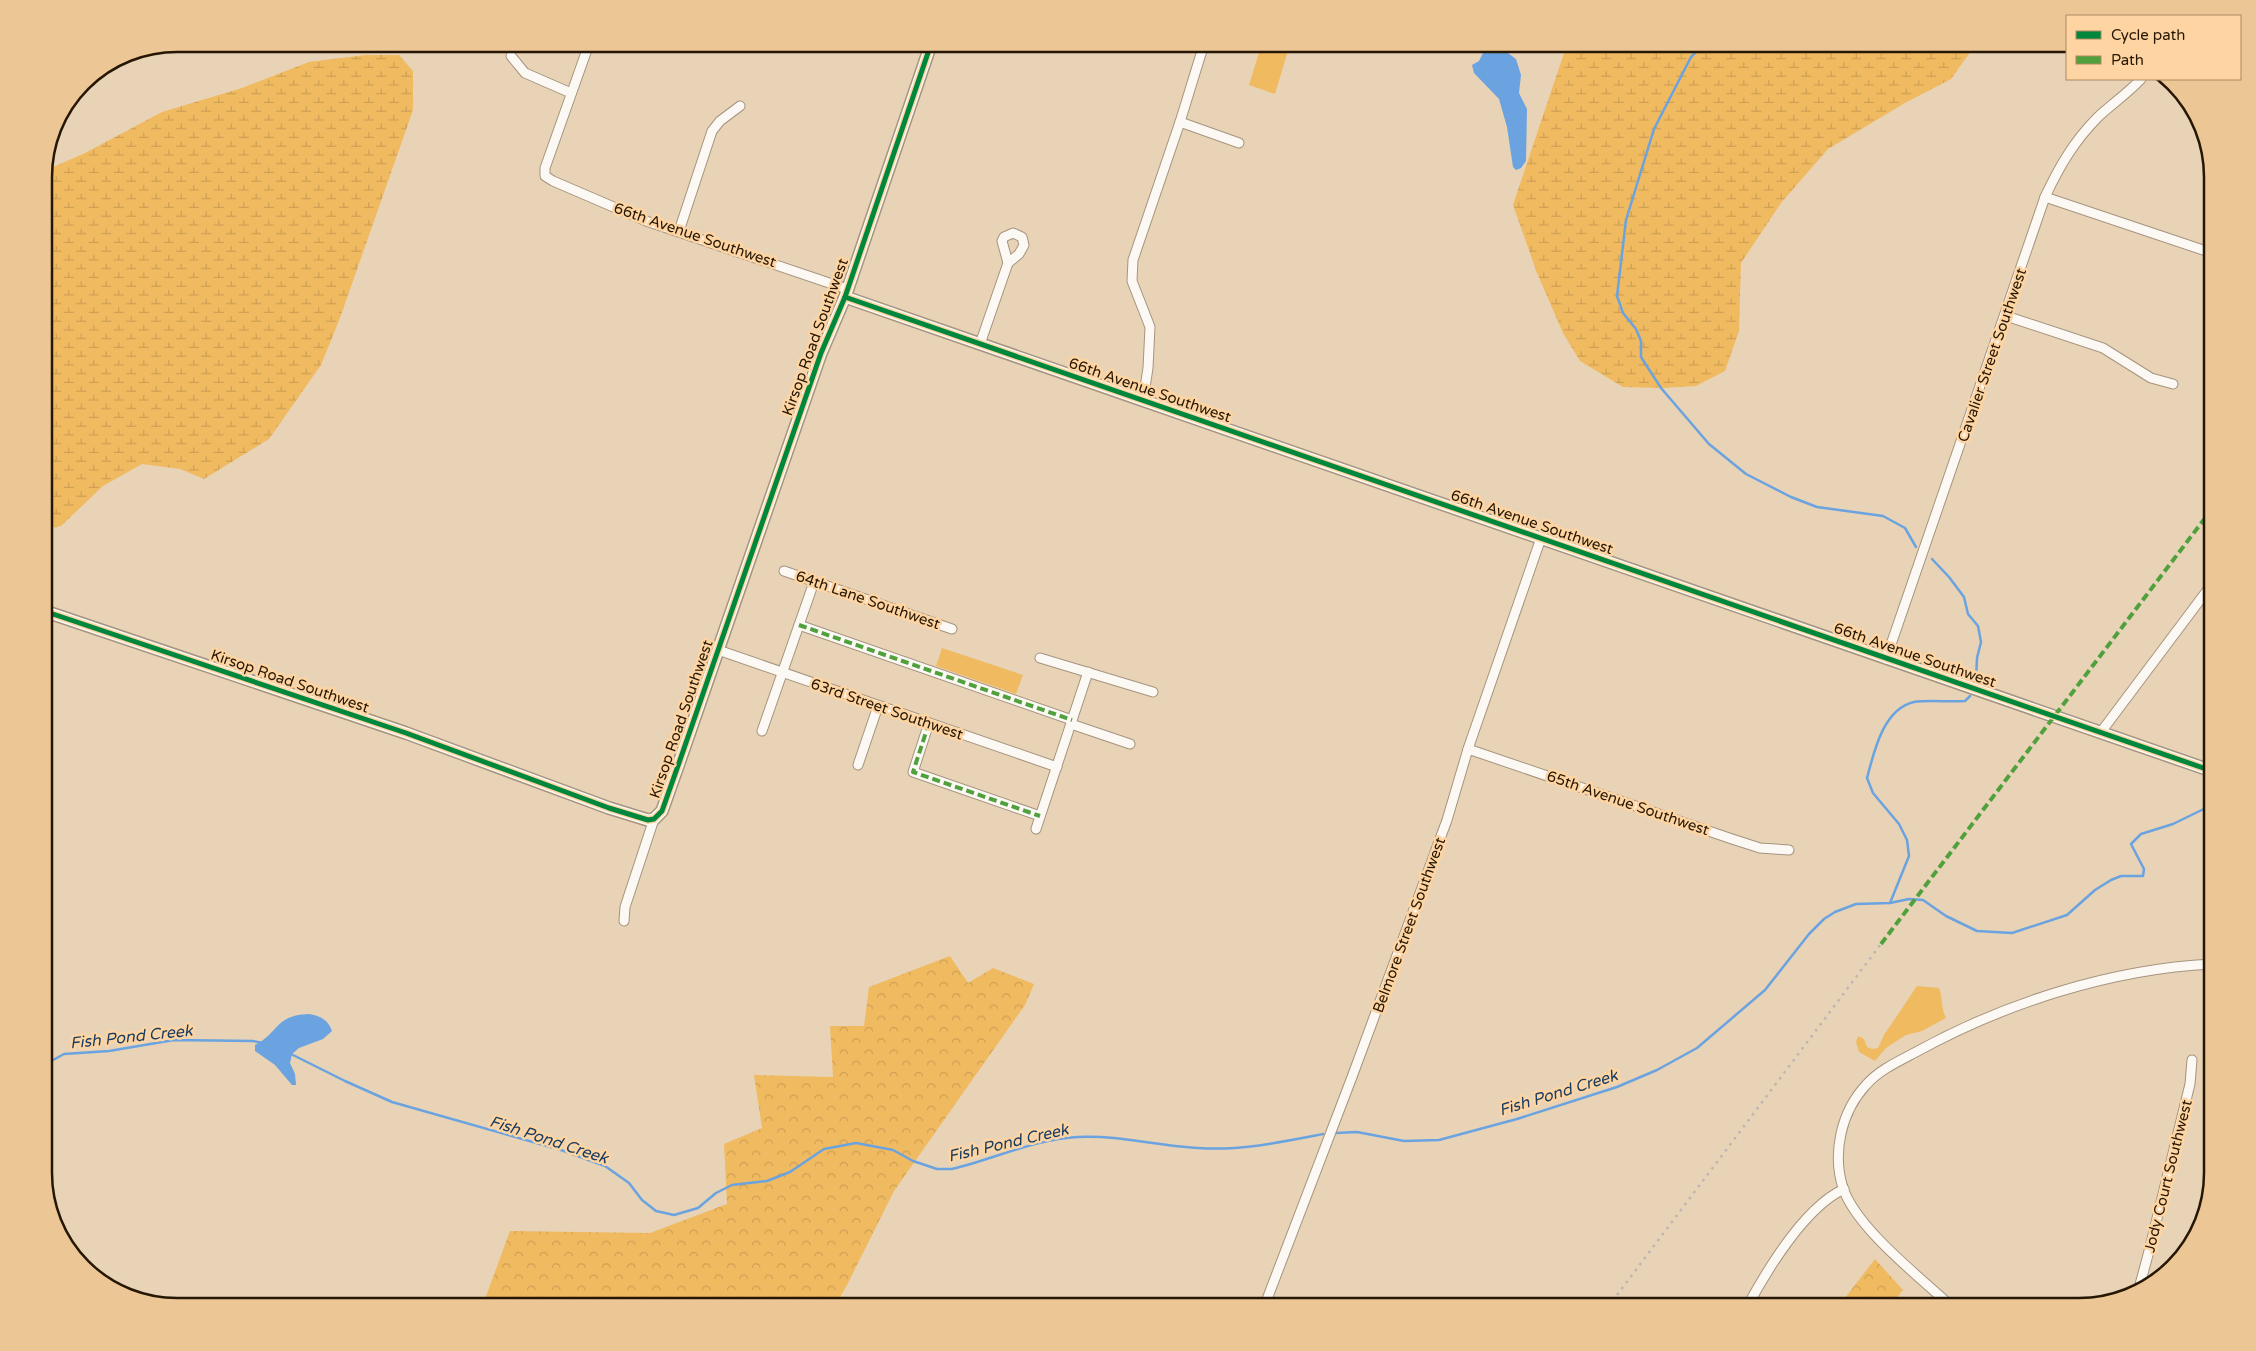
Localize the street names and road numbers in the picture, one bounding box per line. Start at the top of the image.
street label: 66th Avenue Southwest [611,199,779,271]
street label: Kirsop Road Southwest [778,256,852,418]
street label: Cavalier Street Southwest [1954,265,2030,444]
street label: 66th Avenue Southwest [1066,354,1234,426]
street label: 66th Avenue Southwest [1448,486,1616,558]
street label: 64th Lane Southwest [793,567,943,633]
street label: 66th Avenue Southwest [1831,619,1999,691]
street label: Kirsop Road Southwest [645,637,717,800]
street label: Kirsop Road Southwest [209,645,372,717]
street label: 63rd Street Southwest [808,674,966,744]
street label: 65th Avenue Southwest [1544,767,1712,839]
street label: Belmore Street Southwest [1369,835,1449,1015]
street label: Jody Court Southwest [2140,1098,2196,1254]

